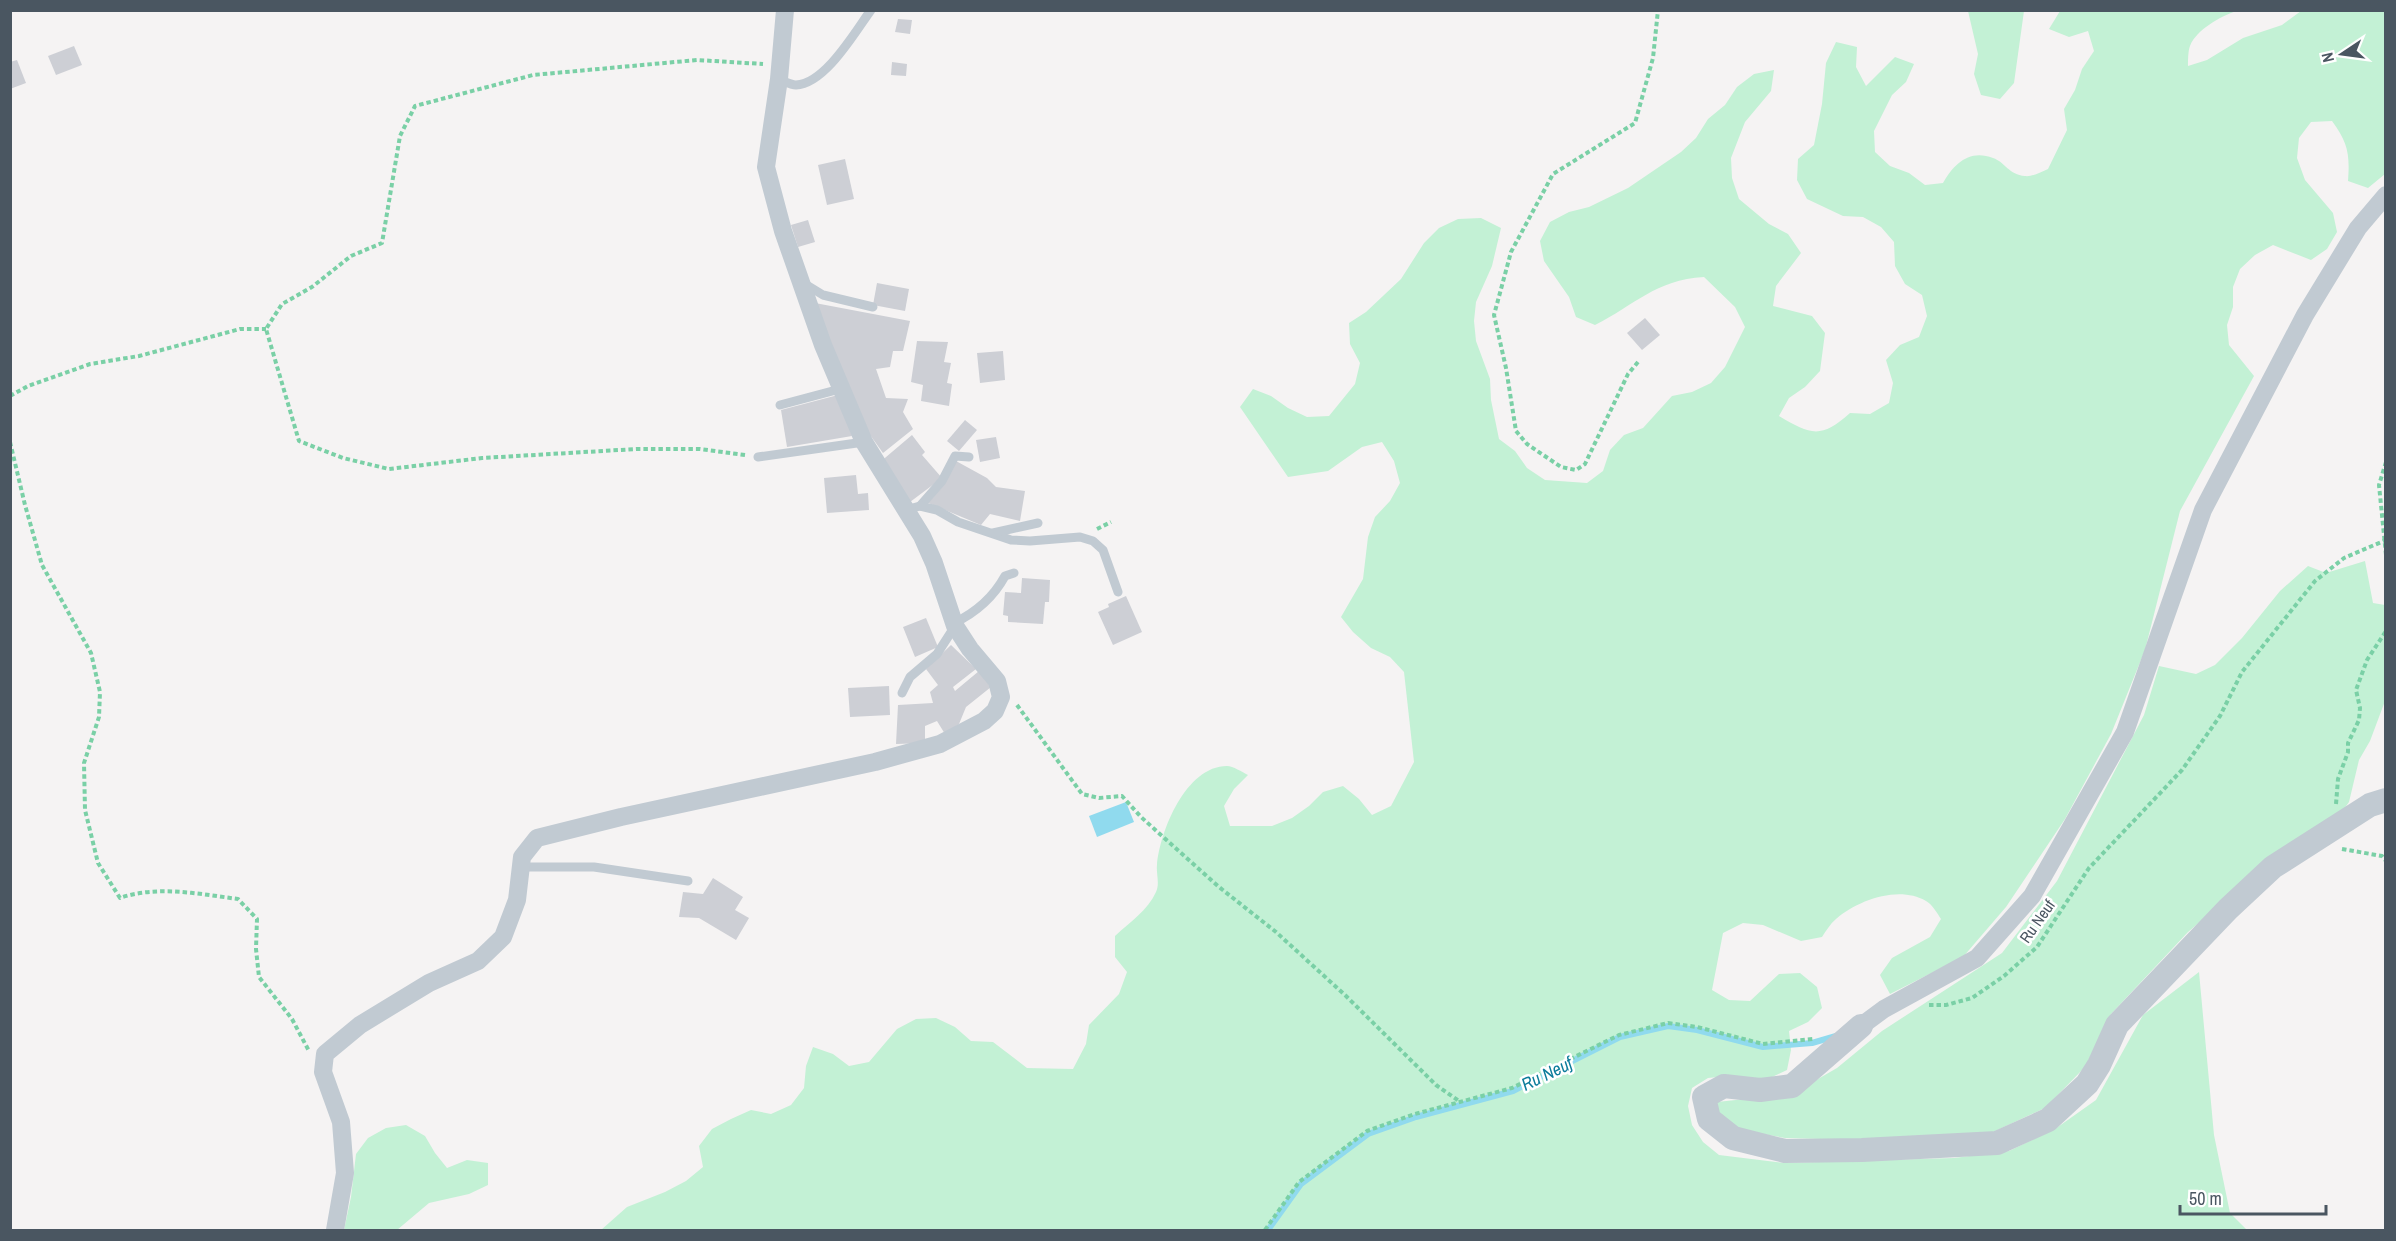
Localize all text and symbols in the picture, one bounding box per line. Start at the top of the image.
north arrow [2312,24,2372,84]
text: N [2316,50,2339,64]
street label: Ru Neuf [2014,895,2060,947]
water label: Ru Neuf [1517,1050,1578,1097]
scale bar [2180,1178,2326,1216]
text: 50 m [2189,1186,2222,1211]

